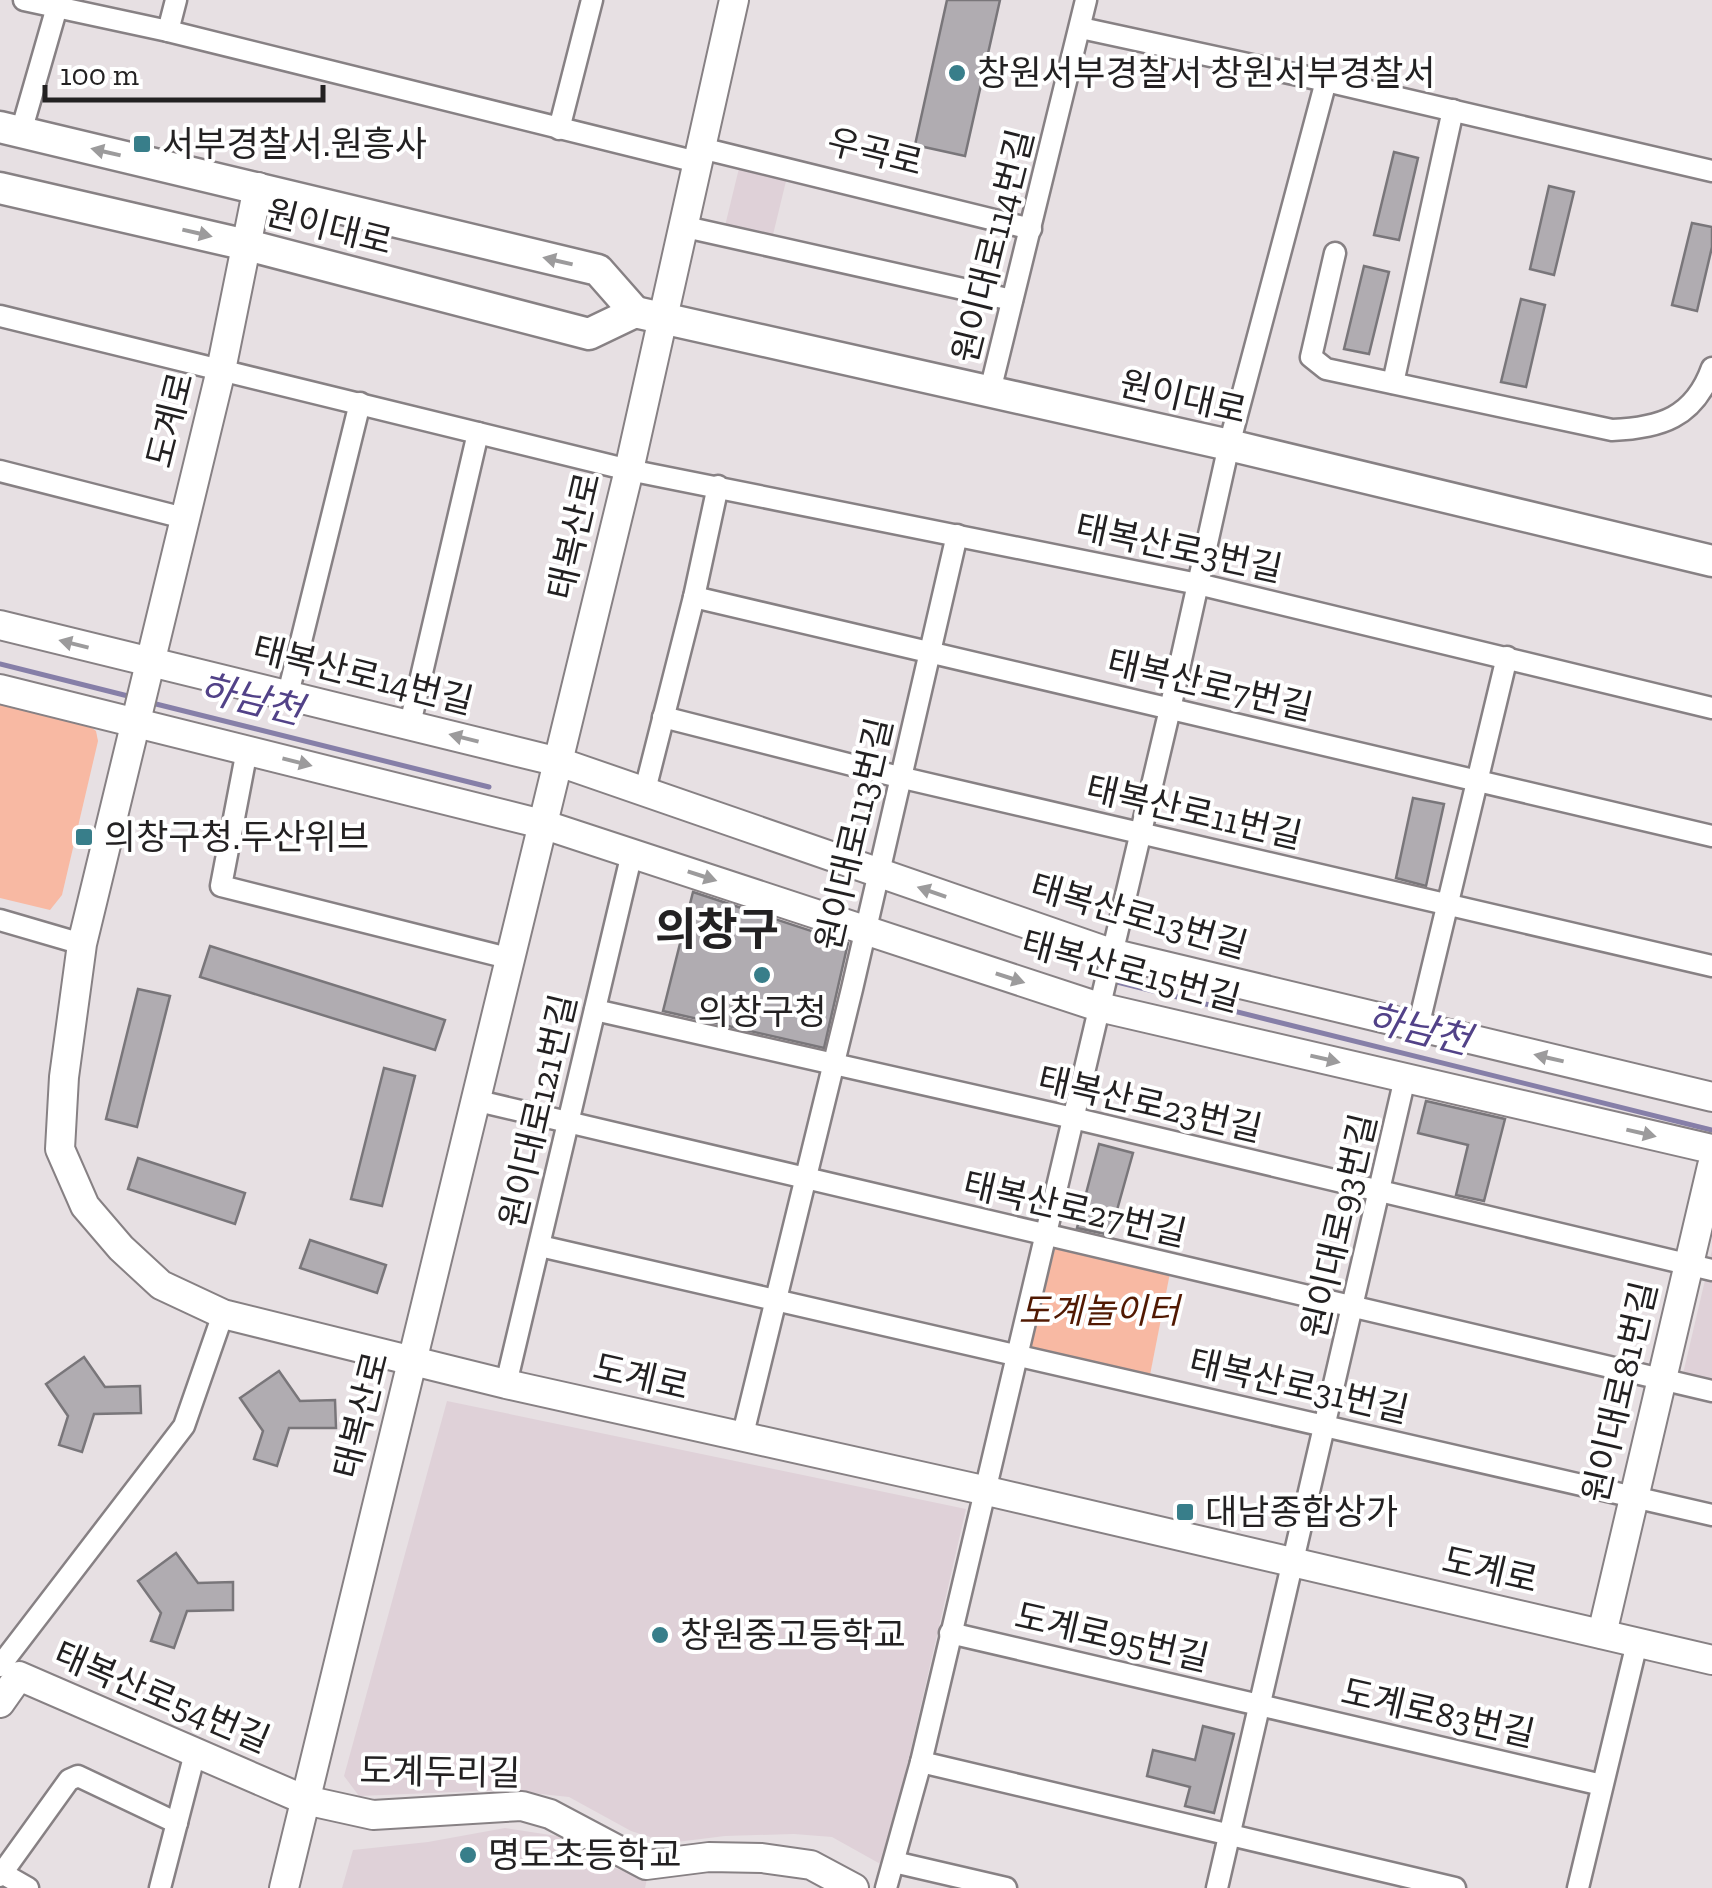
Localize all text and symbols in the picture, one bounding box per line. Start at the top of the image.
scale bar [45,40,322,102]
place label: 창원서부경찰서 창원서부경찰서 [977,52,1436,94]
text: 100 m [60,57,139,93]
marker: 창원서부경찰서 창원서부경찰서 [946,62,968,84]
street label: 우곡로 [823,120,927,184]
place label: 서부경찰서.원흥사 [162,123,427,165]
street label: 원이대로114번길 [944,125,1042,367]
marker: 서부경찰서.원흥사 [131,133,153,155]
one-way arrow [90,144,121,159]
street label: 원이대로 [261,191,397,263]
one-way arrow [182,226,213,241]
one-way arrow [542,253,573,268]
street label: 원이대로 [1116,362,1250,432]
street label: 도계로 [138,368,202,472]
street label: 태복산로 [539,469,609,603]
street label: 태복산로3번길 [1072,506,1286,590]
street label: 태복산로14번길 [248,627,478,723]
one-way arrow [58,635,89,651]
street label: 태복산로7번길 [1103,641,1317,729]
water label: 하남천 [195,664,311,735]
street label: 원이대로113번길 [807,714,901,954]
one-way arrow [448,729,479,745]
one-way arrow [282,755,313,771]
street label: 태복산로11번길 [1082,767,1306,857]
place label: 의창구청.두산위브 [104,816,369,858]
marker: 의창구청.두산위브 [73,826,95,848]
street label: 태복산로13번길 [1026,865,1252,967]
one-way arrow [687,869,717,884]
one-way arrow [916,883,946,898]
district label: 의창구 [655,903,779,957]
street label: 태복산로15번길 [1017,922,1245,1020]
marker: 의창구청 [751,964,773,986]
one-way arrow [995,971,1025,986]
street label: 원이대로121번길 [491,990,585,1232]
place label: 의창구청 [698,991,826,1033]
water label: 하남천 [1363,994,1479,1065]
one-way arrow [1533,1050,1564,1065]
one-way arrow [1309,1052,1340,1067]
street label: 태복산로23번길 [1034,1058,1266,1150]
street label: 원이대로93번길 [1293,1110,1385,1342]
one-way arrow [1626,1126,1657,1141]
street label: 태복산로27번길 [959,1163,1191,1255]
street label: 원이대로81번길 [1574,1277,1666,1507]
park label: 도계놀이터 [1018,1290,1183,1332]
street label: 태복산로31번길 [1185,1340,1413,1432]
street label: 도계로 [589,1346,693,1408]
street label: 태복산로 [325,1347,397,1483]
place label: 대남종합상가 [1205,1491,1398,1533]
marker: 대남종합상가 [1174,1501,1196,1523]
street label: 도계로 [1438,1539,1542,1601]
street label: 도계로95번길 [1011,1594,1213,1680]
place label: 창원중고등학교 [680,1614,905,1656]
marker: 창원중고등학교 [649,1624,671,1646]
street label: 태복산로54번길 [48,1633,276,1761]
street label: 도계로83번길 [1337,1670,1539,1756]
street label: 도계두리길 [359,1750,521,1794]
place label: 명도초등학교 [488,1834,681,1876]
marker: 명도초등학교 [457,1844,479,1866]

